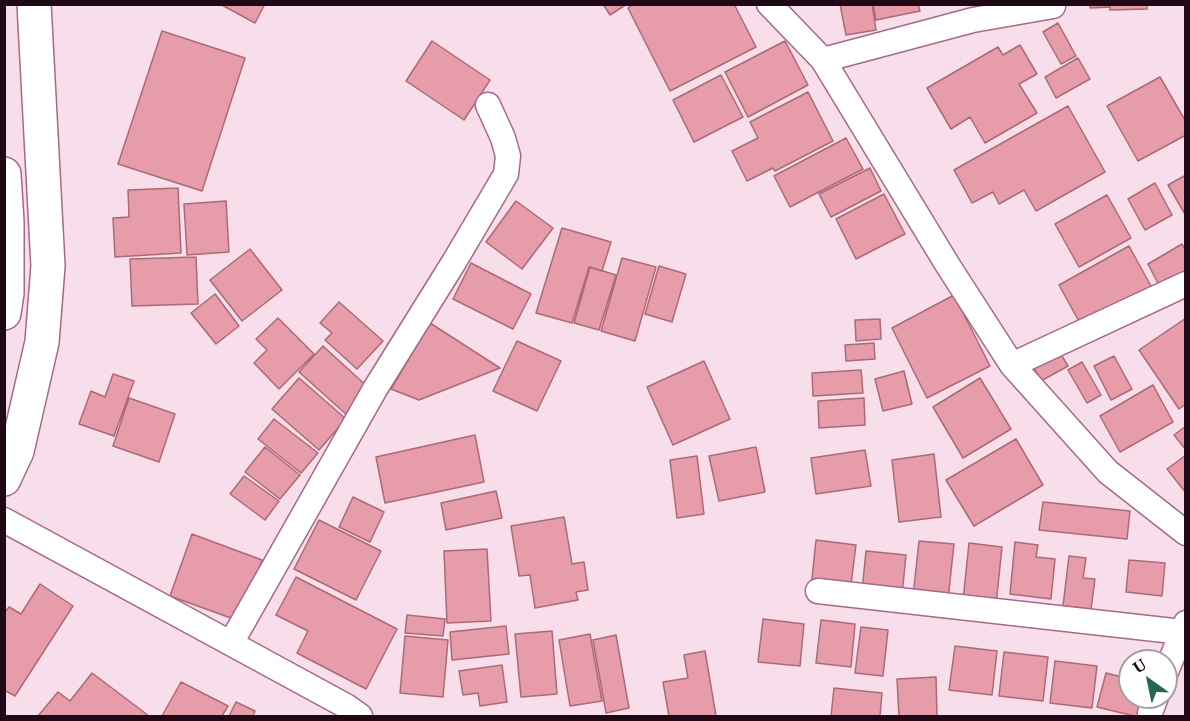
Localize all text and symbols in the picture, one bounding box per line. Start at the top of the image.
north arrow [1118,649,1178,709]
text: U [1129,654,1150,677]

